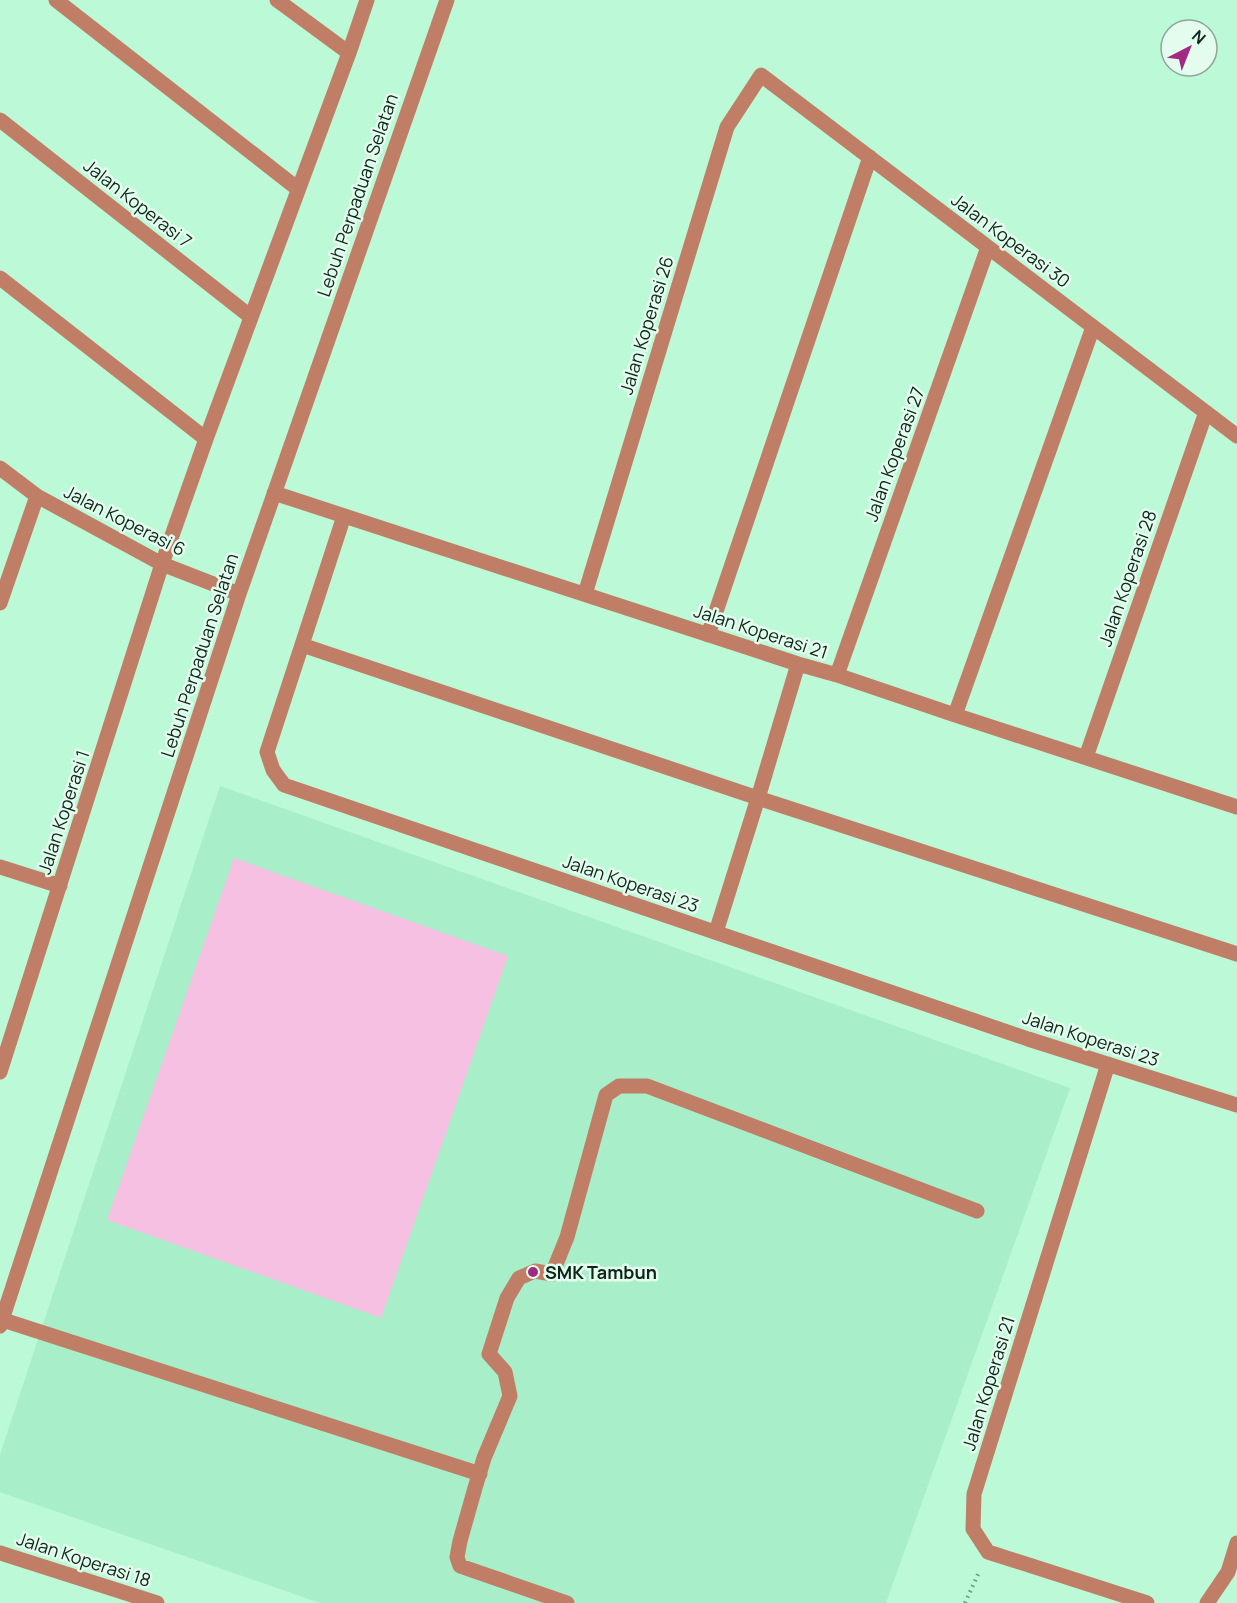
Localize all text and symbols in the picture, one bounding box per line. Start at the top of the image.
north arrow [1159,18,1219,78]
text: N [1187,25,1211,49]
street label: Lebuh Perpaduan Selatan [311,90,403,300]
street label: Jalan Koperasi 7 [79,153,197,253]
street label: Jalan Koperasi 30 [947,187,1075,293]
street label: Jalan Koperasi 26 [614,253,678,397]
street label: Jalan Koperasi 27 [859,384,929,524]
street label: Jalan Koperasi 6 [60,479,190,561]
street label: Jalan Koperasi 28 [1092,507,1162,649]
street label: Lebuh Perpaduan Selatan [155,550,243,760]
street label: Jalan Koperasi 21 [691,598,831,664]
street label: Jalan Koperasi 1 [32,747,94,877]
street label: Jalan Koperasi 23 [560,849,702,917]
street label: Jalan Koperasi 23 [1020,1005,1162,1071]
place label: SMK Tambun [545,1260,657,1284]
marker: SMK Tambun [526,1265,540,1279]
street label: Jalan Koperasi 21 [956,1313,1020,1453]
street label: Jalan Koperasi 18 [14,1526,154,1592]

